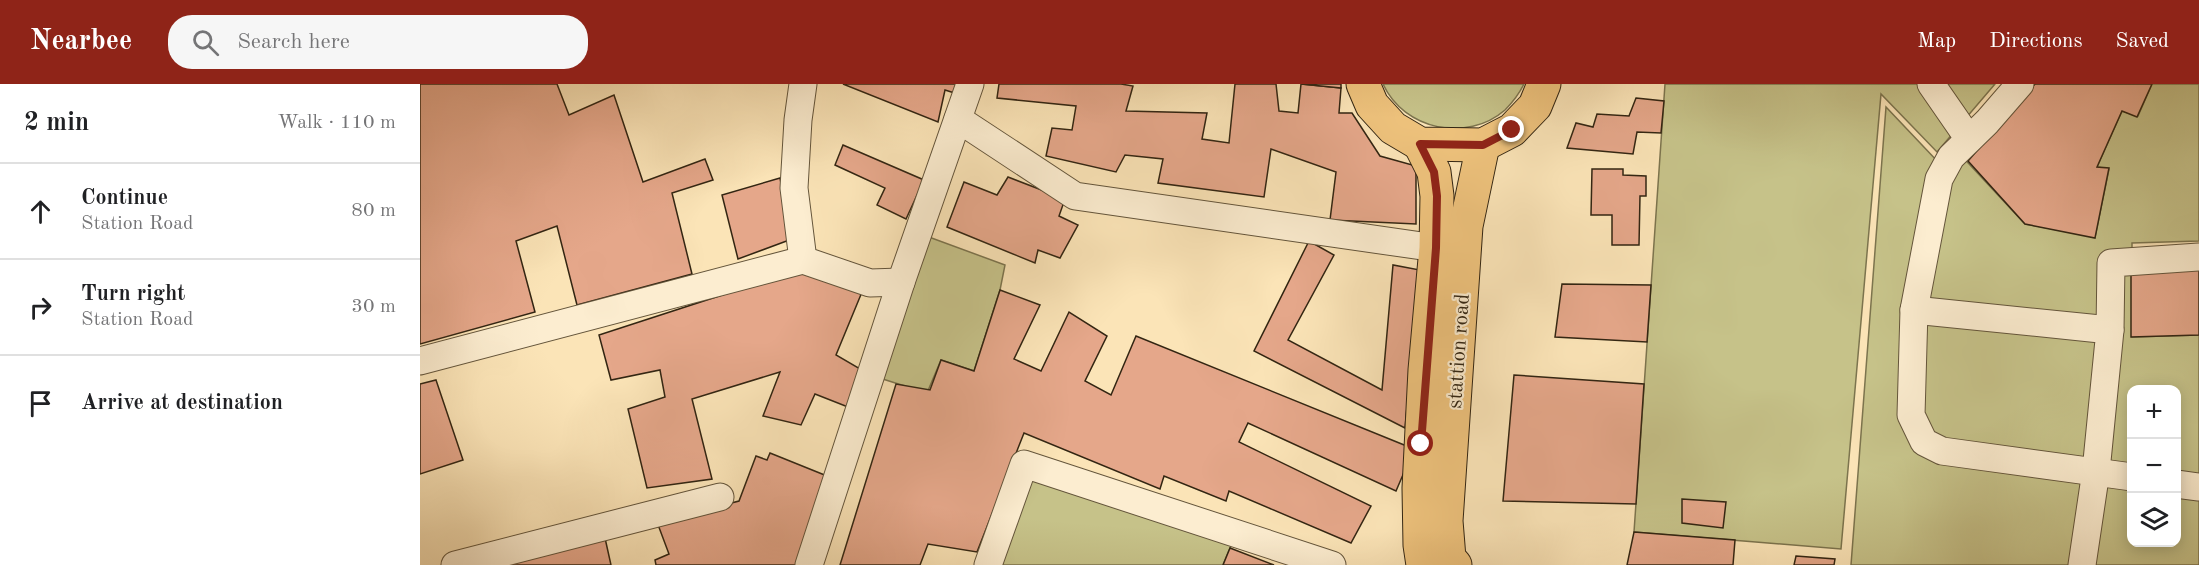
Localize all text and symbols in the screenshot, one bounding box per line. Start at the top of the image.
search box [168,15,588,69]
icon: search [189,26,222,59]
text: Nearbee [30,28,132,56]
text: Search here [237,31,350,53]
text: Map [1917,31,1956,52]
text: Directions [1989,31,2083,52]
text: Saved [2116,31,2169,52]
text: 2 min [24,110,89,136]
text: Walk · 110 m [277,113,396,133]
route end [1498,116,1524,142]
text: Continue [81,187,168,209]
icon: ahead [24,195,57,228]
text: 80 m [351,201,396,221]
text: Station Road [81,214,194,234]
text: Turn right [81,283,185,305]
icon: right [24,291,57,324]
street label: stattion road [1445,293,1474,409]
text: 30 m [351,297,396,317]
text: Station Road [81,310,194,330]
map controls [2127,385,2181,547]
button: + [2127,385,2181,439]
icon: arrive [24,387,57,420]
text: Arrive at destination [81,392,283,414]
route start [1407,430,1433,456]
button: − [2127,439,2181,493]
button: layers [2127,493,2181,547]

